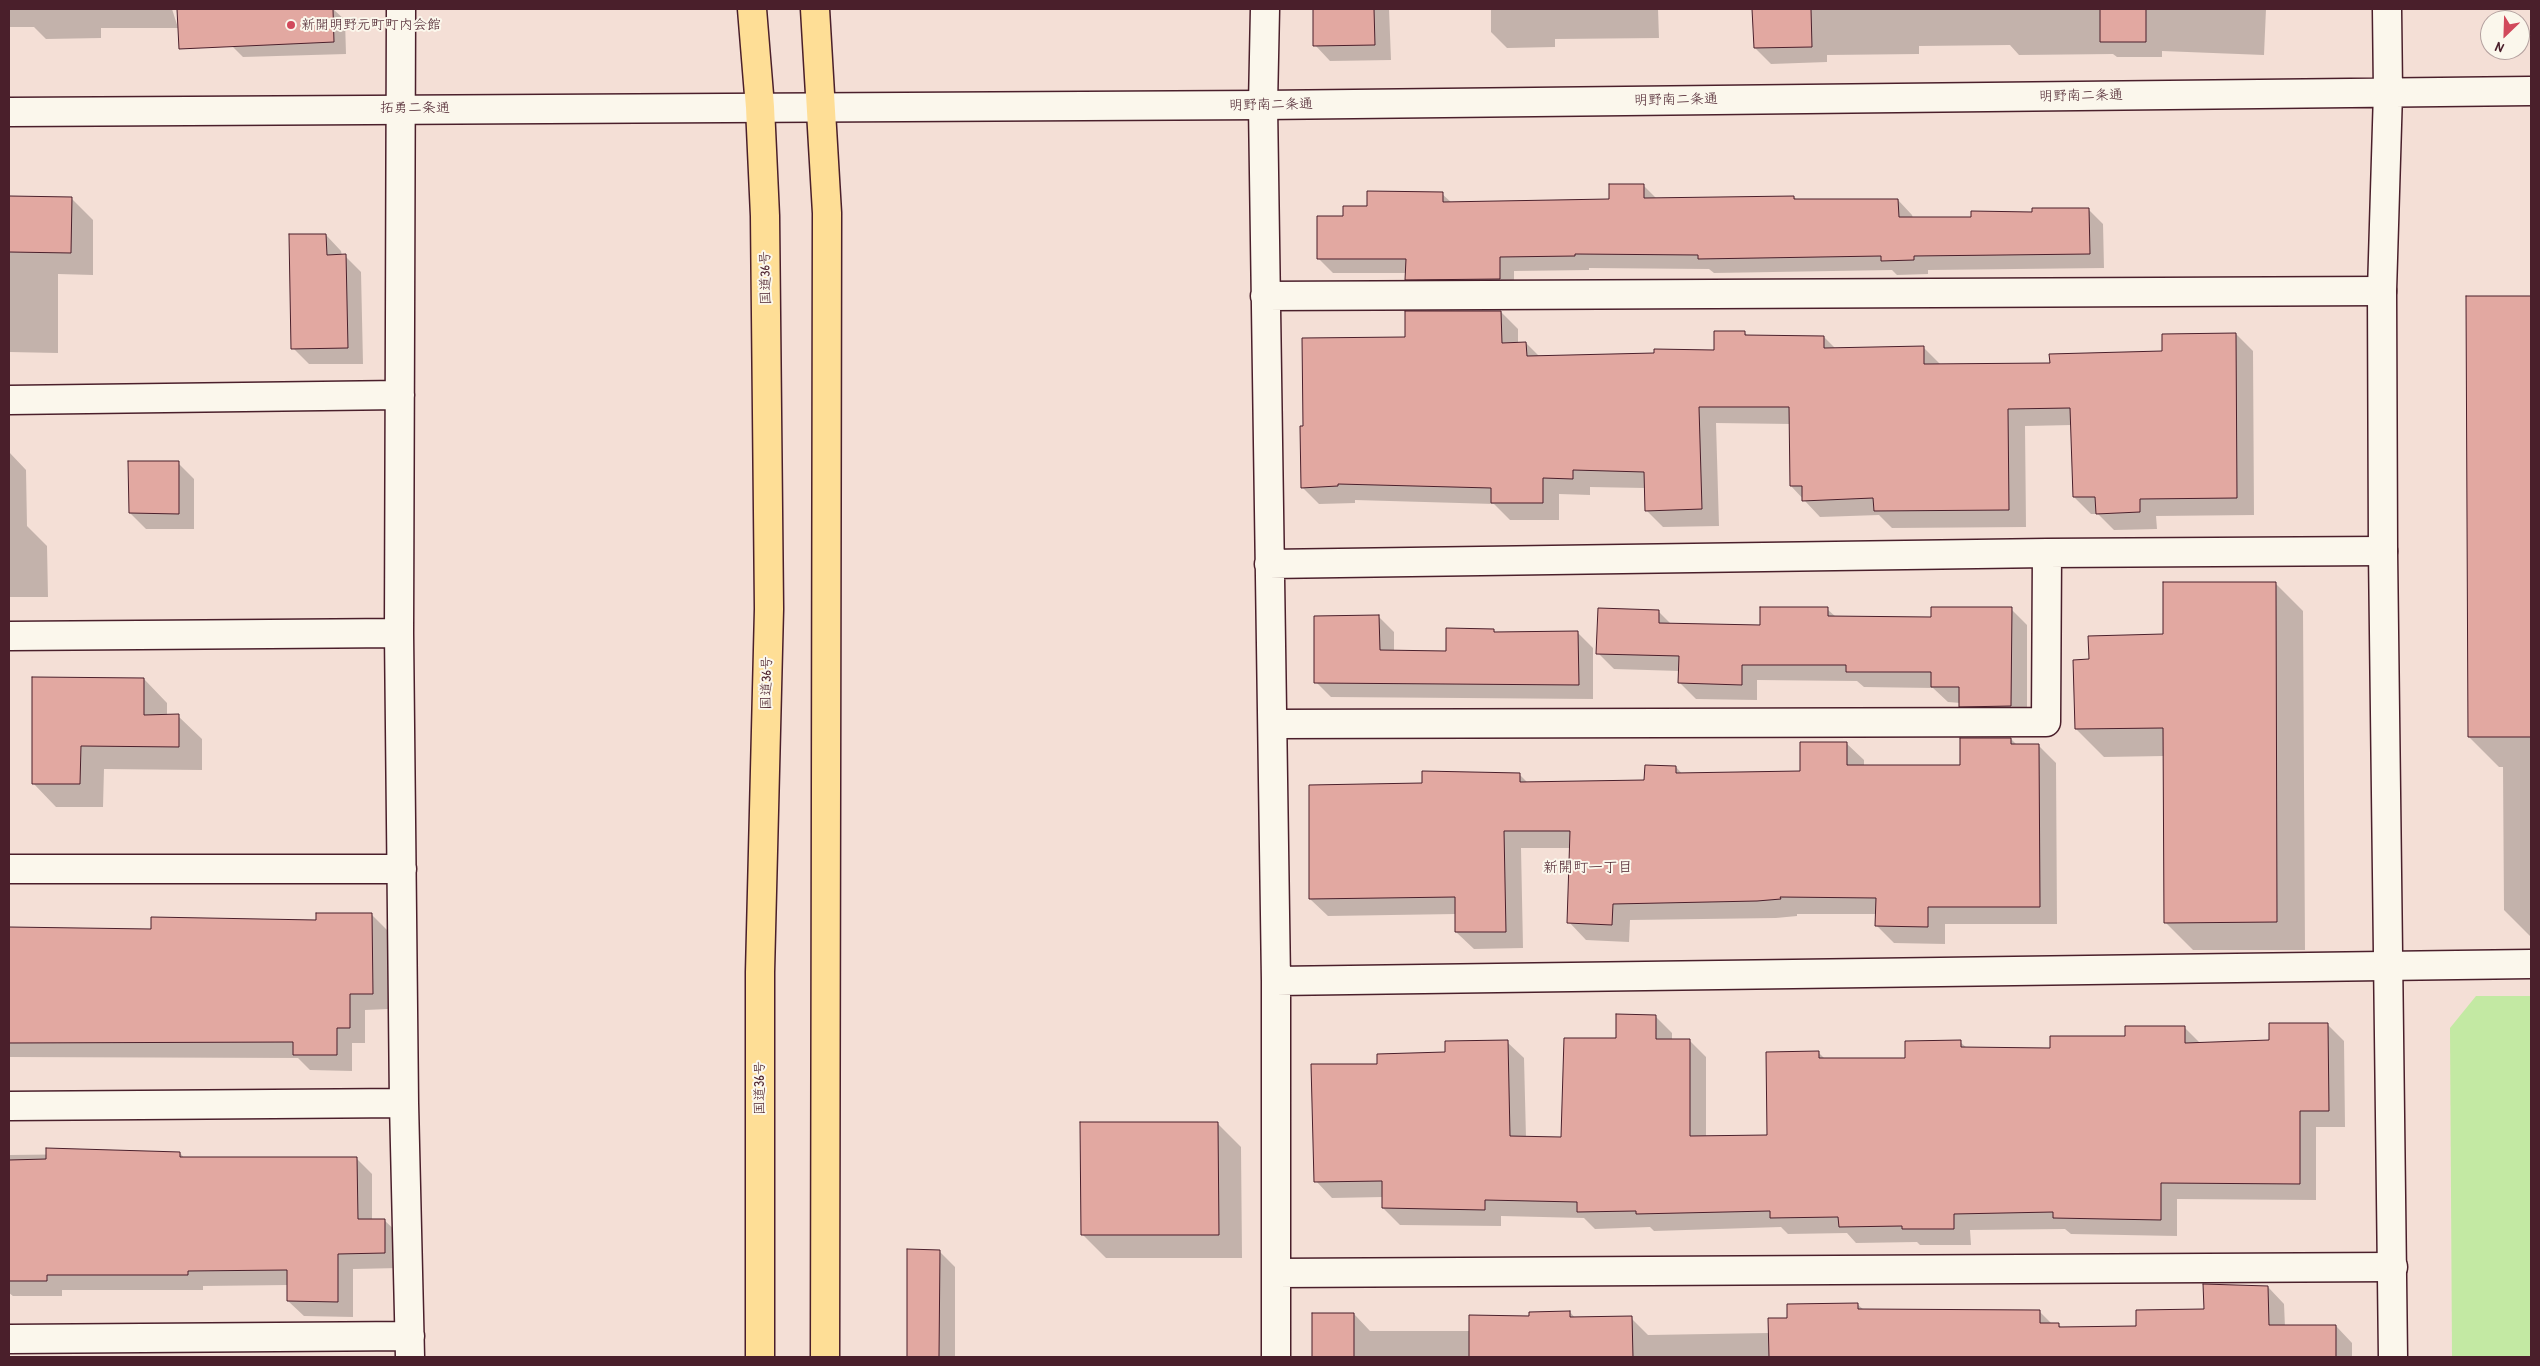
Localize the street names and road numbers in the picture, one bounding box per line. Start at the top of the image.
street label: 明野南二条通 [2039,87,2123,105]
street label: 明野南二条通 [1634,91,1718,109]
street label: 明野南二条通 [1229,96,1313,114]
street label: 拓勇二条通 [380,100,450,116]
street label: 国道36号 [757,251,775,305]
street label: 国道36号 [758,656,776,710]
street label: 国道36号 [752,1061,768,1115]

